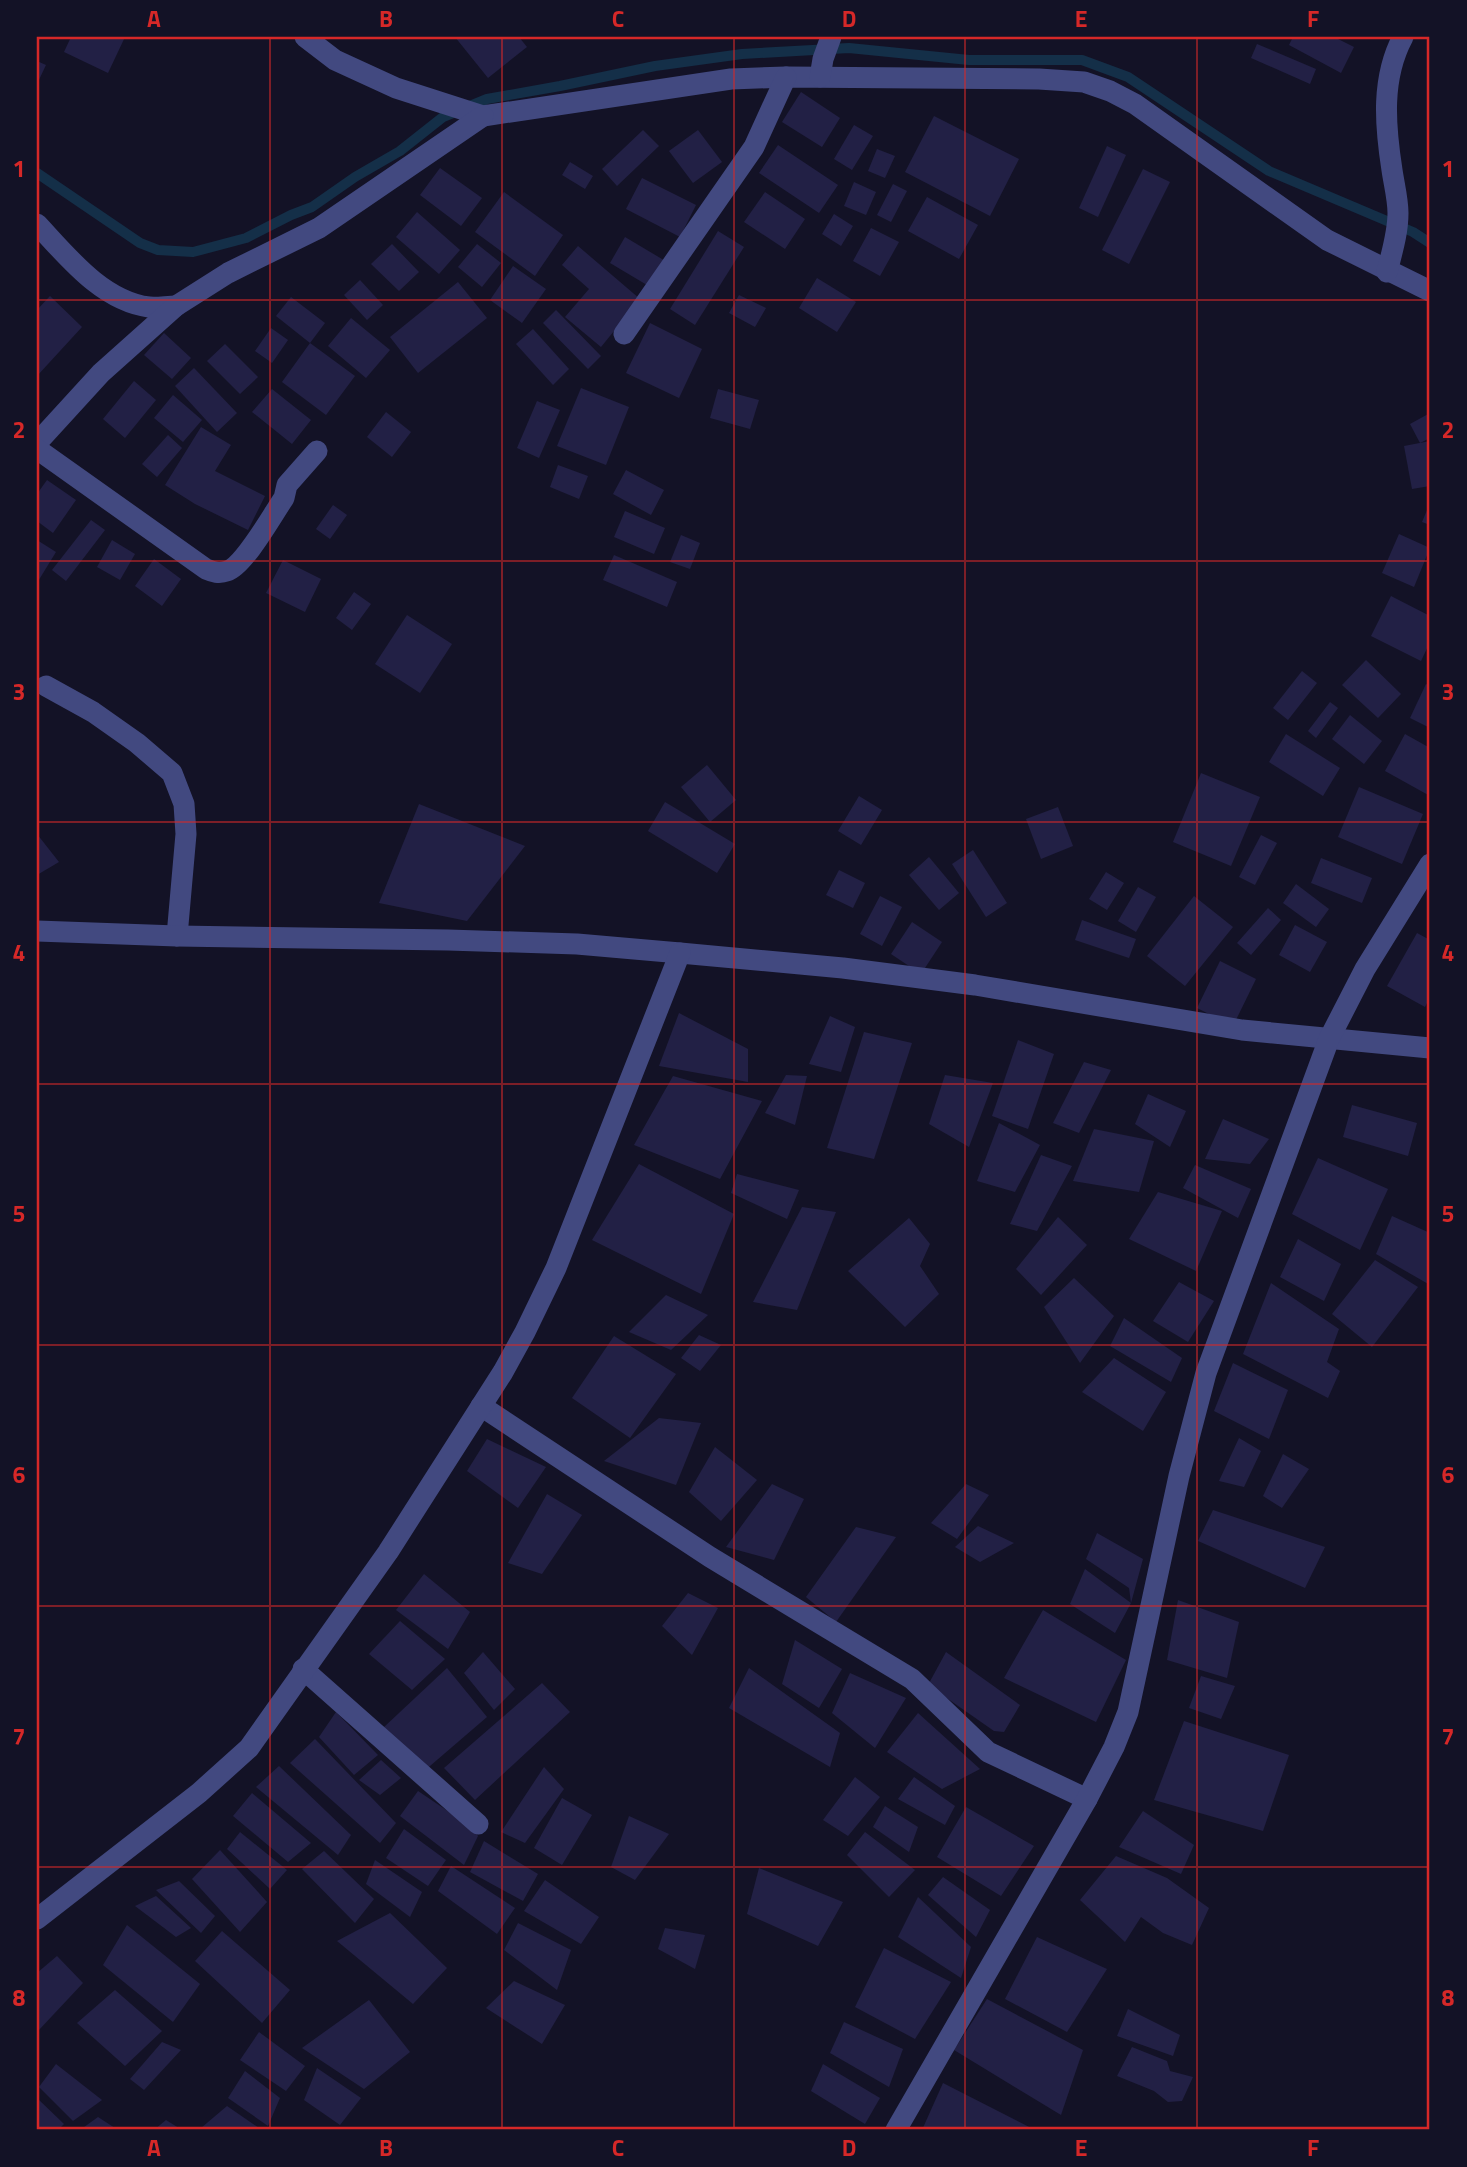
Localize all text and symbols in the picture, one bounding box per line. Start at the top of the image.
text: A [147,1,161,36]
text: B [379,1,393,36]
text: C [612,1,624,36]
text: D [842,1,856,36]
text: E [1075,1,1087,36]
text: F [1307,1,1319,36]
text: 1 [13,151,25,186]
text: 1 [1442,151,1454,186]
text: 2 [13,412,25,447]
text: 2 [1442,412,1454,447]
text: 3 [13,674,25,709]
text: 3 [1442,674,1454,709]
text: 4 [13,935,25,970]
text: 4 [1442,935,1454,970]
text: 5 [13,1196,25,1231]
text: 5 [1442,1196,1454,1231]
text: 6 [13,1457,26,1492]
text: 6 [1442,1457,1455,1492]
text: 7 [13,1719,25,1754]
text: 7 [1442,1719,1454,1754]
text: 8 [13,1980,26,2015]
text: 8 [1442,1980,1455,2015]
text: A [147,2130,161,2165]
text: B [379,2130,393,2165]
text: C [612,2130,624,2165]
text: D [842,2130,856,2165]
text: E [1075,2130,1087,2165]
text: F [1307,2130,1319,2165]

